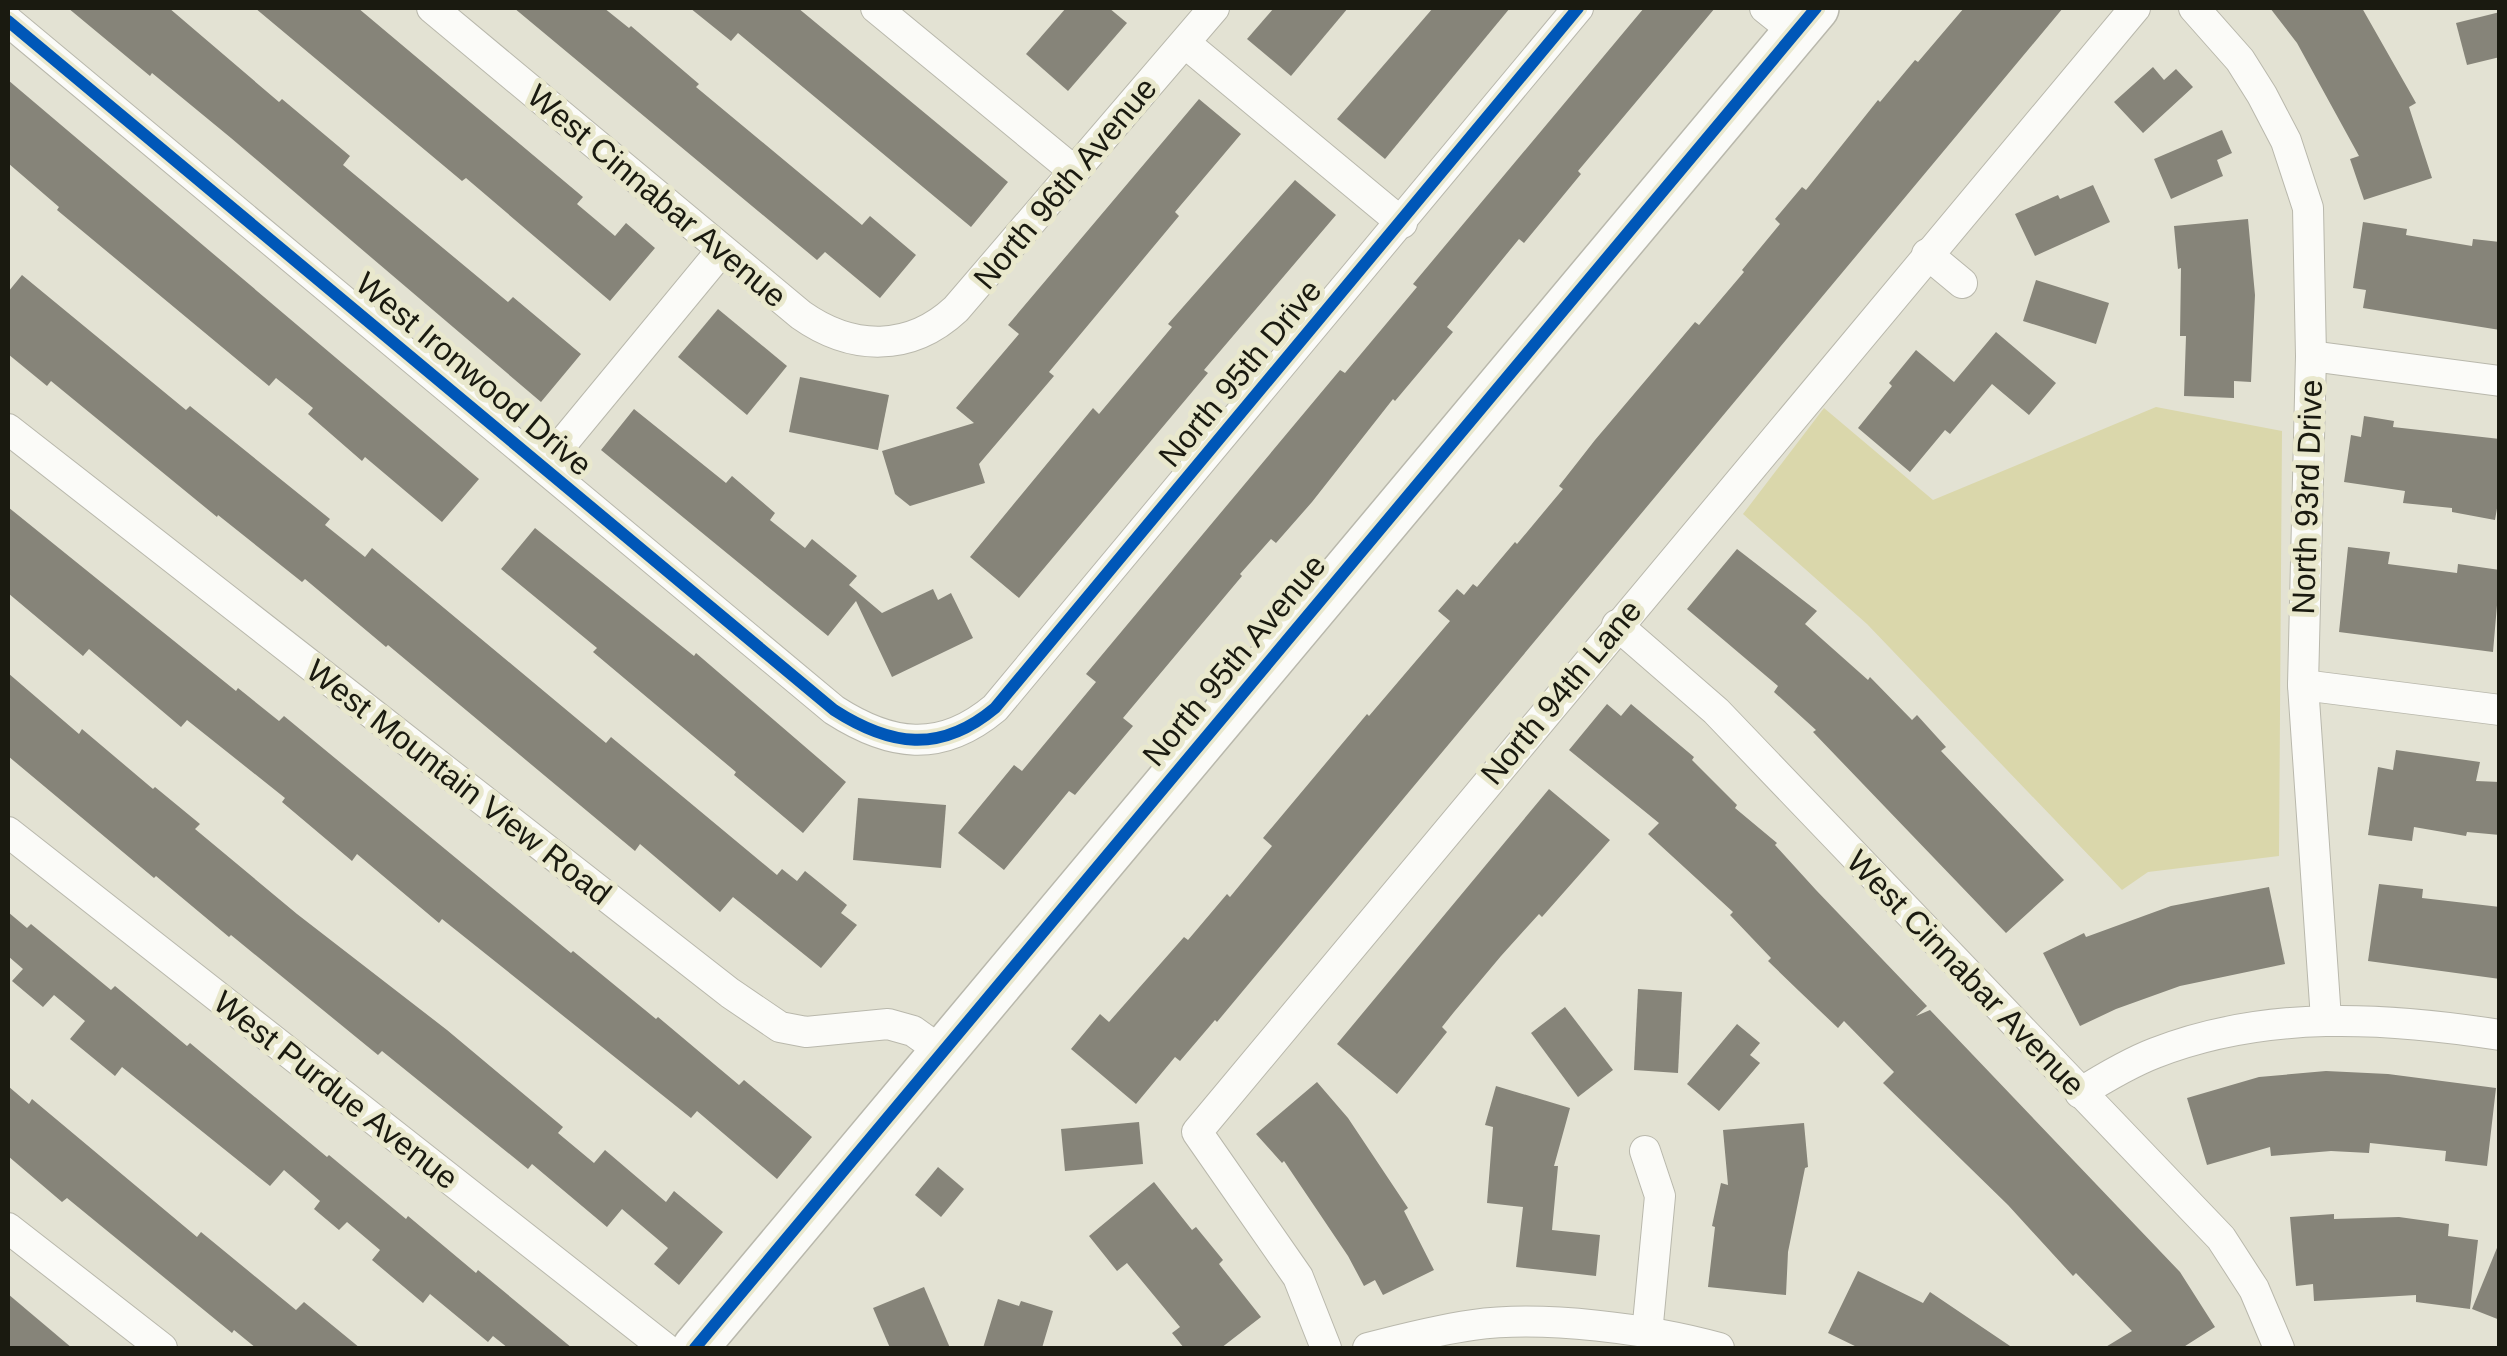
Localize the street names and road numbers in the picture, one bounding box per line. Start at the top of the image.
street label: North 96th Avenue [966,70,1164,296]
street label: West Cinnabar Avenue [521,77,793,315]
street label: West Ironwood Drive [349,265,599,483]
street label: North 95th Drive [1151,272,1329,474]
street label: North 93rd Drive [2285,379,2329,615]
street label: North 95th Avenue [1135,547,1333,773]
street label: North 94th Lane [1473,593,1649,791]
street label: West Mountain View Road [300,652,618,912]
street label: West Cinnabar Avenue [1840,843,2092,1103]
street label: West Purdue Avenue [207,984,465,1196]

